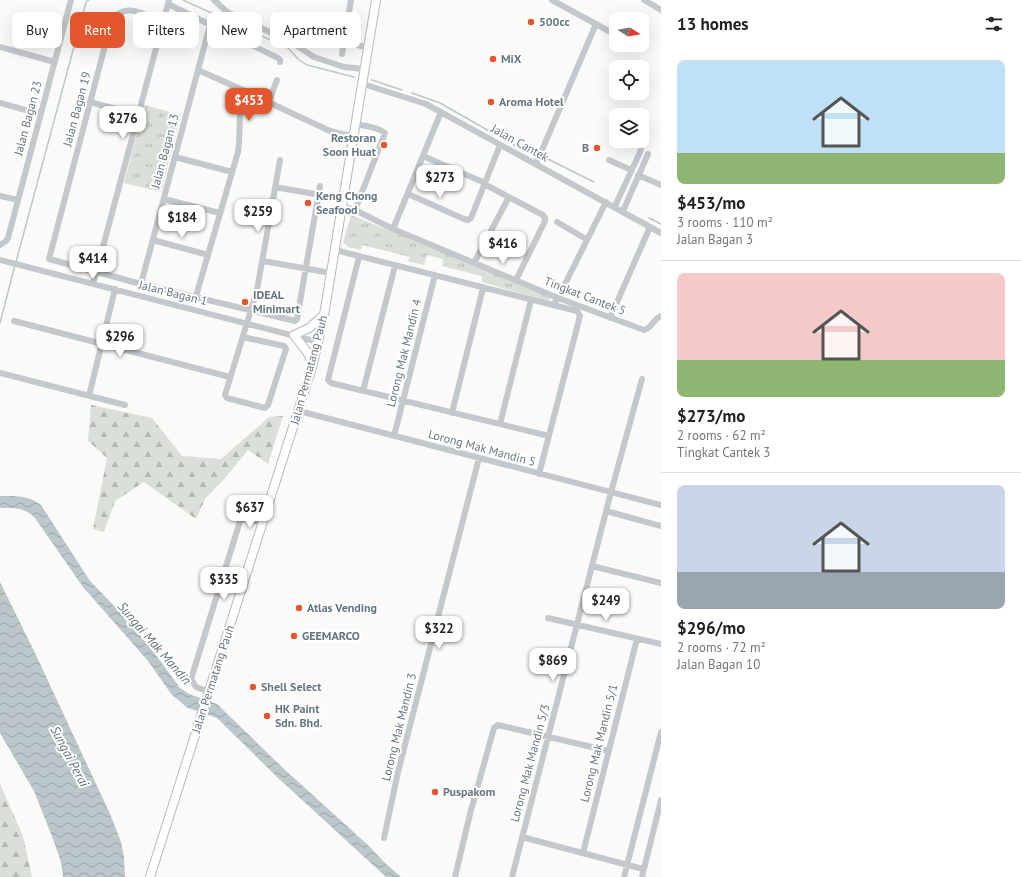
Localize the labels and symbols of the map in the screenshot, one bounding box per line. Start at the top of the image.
north arrow [609,12,649,52]
place label: 500cc [539,14,570,29]
marker: 500cc [526,17,536,27]
place label: MiX [501,51,522,66]
marker: MiX [488,54,498,64]
street label: Jalan Bagan 19 [59,70,94,149]
street label: Jalan Bagan 23 [10,79,45,158]
pin: $453 [225,88,273,122]
place label: Aroma Hotel [499,94,564,109]
marker: Aroma Hotel [486,97,496,107]
pin: $276 [99,106,147,140]
street label: Jalan Bagan 13 [147,112,182,191]
street label: Jalan Cantek [488,120,552,165]
place label: Restoran Soon Huat [323,130,377,159]
marker: Restoran Soon Huat [379,140,389,150]
place label: B [582,140,589,155]
marker: B [592,143,602,153]
pin: $273 [416,165,464,199]
place label: Keng Chong Seafood [316,188,377,217]
marker: Keng Chong Seafood [303,198,313,208]
pin: $259 [234,199,282,233]
pin: $184 [158,205,206,239]
pin: $416 [479,231,527,265]
pin: $414 [69,246,117,280]
street label: Tingkat Cantek 5 [542,273,628,318]
street label: Jalan Bagan 1 [136,276,209,308]
place label: IDEAL Minimart [253,287,301,316]
marker: IDEAL Minimart [240,297,250,307]
street label: Lorong Mak Mandin 4 [383,297,424,408]
street label: Jalan Permatang Pauh [286,314,330,427]
pin: $296 [96,324,144,358]
street label: Lorong Mak Mandin 5 [427,426,538,469]
pin: $637 [226,495,274,529]
pin: $335 [200,567,248,601]
pin: $249 [582,588,630,622]
water label: Sungai Mak Mandin [114,598,195,689]
place label: Atlas Vending [307,600,377,615]
marker: Atlas Vending [294,603,304,613]
pin: $322 [415,616,463,650]
street label: Jalan Permatang Pauh [188,623,237,736]
place label: GEEMARCO [302,628,360,643]
marker: GEEMARCO [289,631,299,641]
pin: $869 [529,648,577,682]
street label: Lorong Mak Mandin 3 [378,671,419,782]
place label: Shell Select [261,679,322,694]
marker: Shell Select [248,682,258,692]
street label: Lorong Mak Mandin 5/1 [577,682,620,804]
place label: HK Paint Sdn. Bhd. [275,701,323,730]
street label: Lorong Mak Mandin 5/3 [507,702,552,823]
marker: HK Paint Sdn. Bhd. [262,711,272,721]
water label: Sungai Perai [46,723,93,790]
place label: Puspakom [443,784,496,799]
marker: Puspakom [430,787,440,797]

